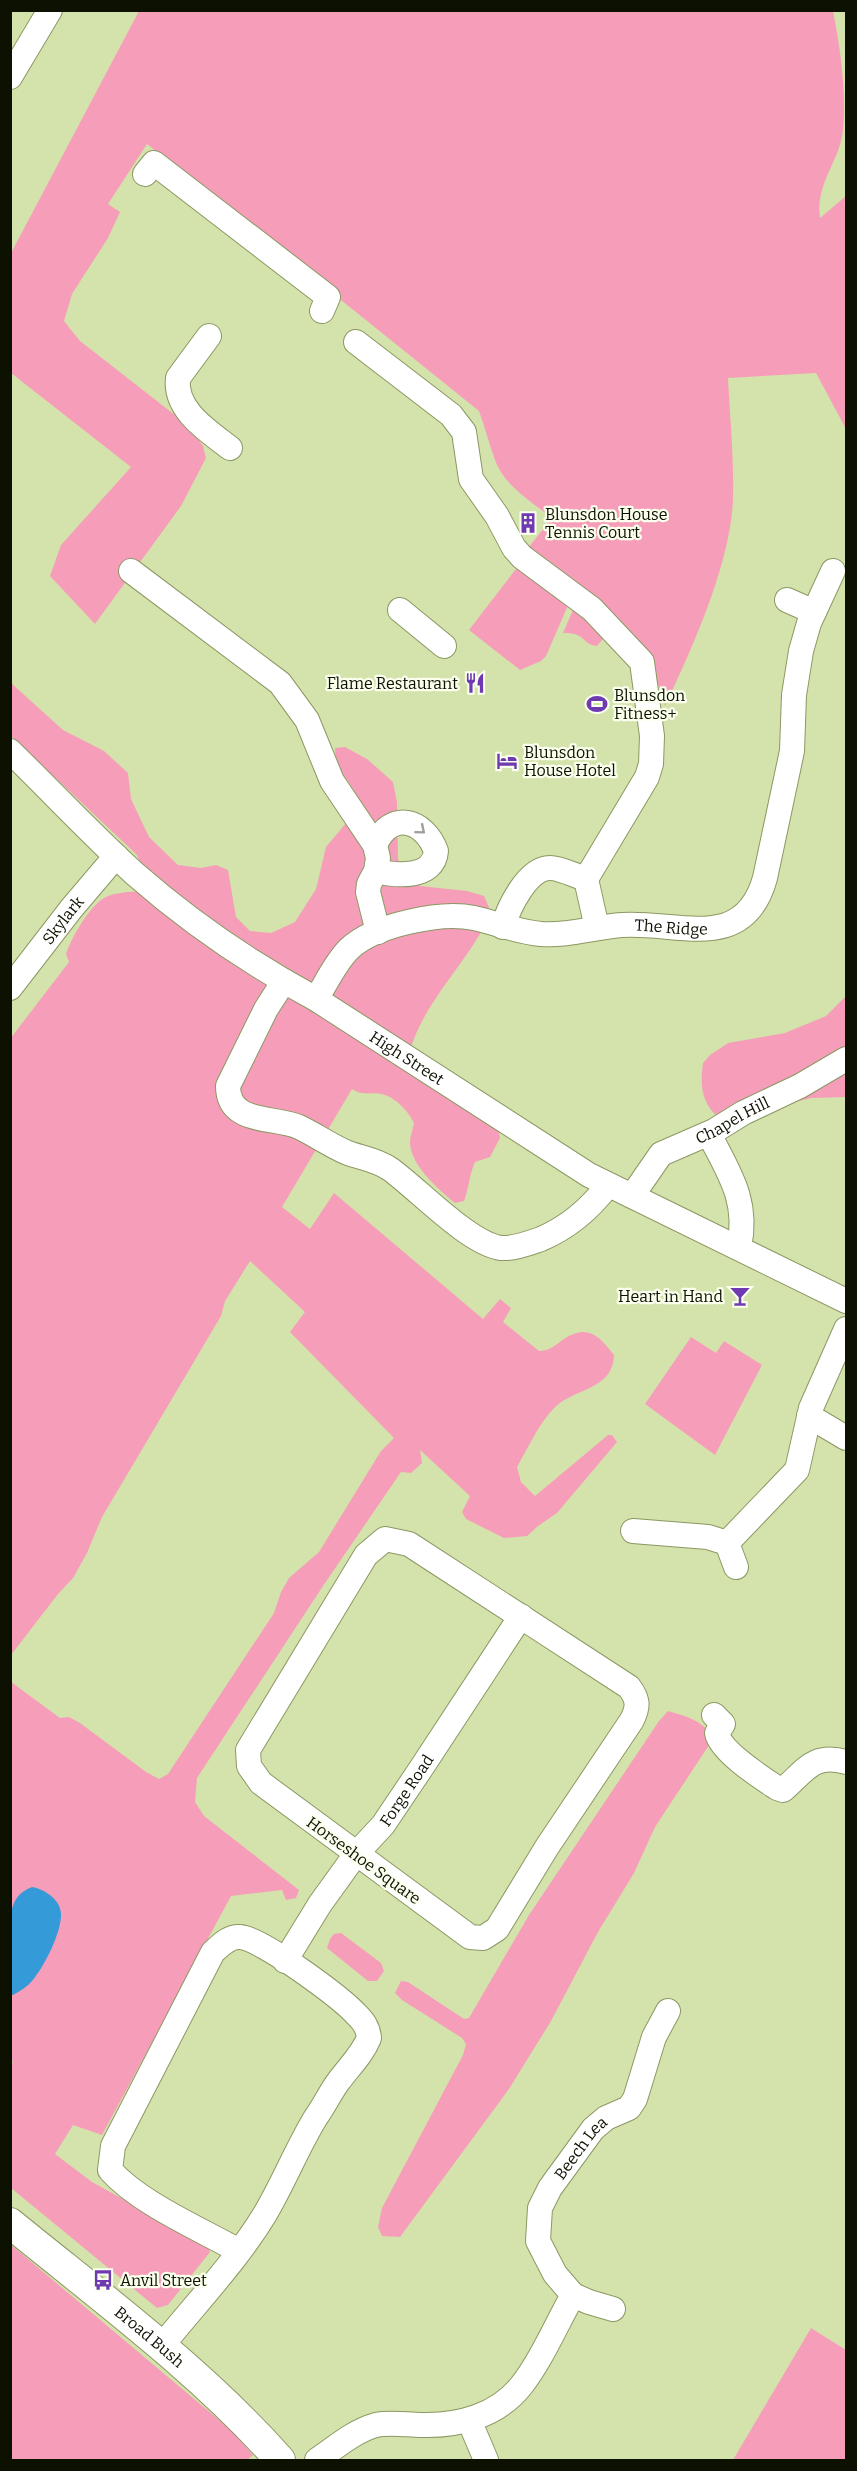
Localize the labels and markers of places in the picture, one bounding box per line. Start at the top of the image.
place label: Blunsdon House Tennis Court [545,505,667,542]
building icon: Blunsdon House Tennis Court [516,511,540,535]
restaurant icon: Flame Restaurant [463,671,487,695]
place label: Flame Restaurant [327,674,458,693]
place label: Blunsdon Fitness+ [614,686,685,723]
sports icon: Blunsdon Fitness+ [585,692,609,716]
place label: Blunsdon House Hotel [524,743,616,780]
hotel icon: Blunsdon House Hotel [495,749,519,773]
bar icon: Heart in Hand [728,1284,752,1308]
place label: Heart in Hand [618,1287,723,1306]
bus stop icon: Anvil Street [91,2268,115,2292]
place label: Anvil Street [120,2271,207,2290]

